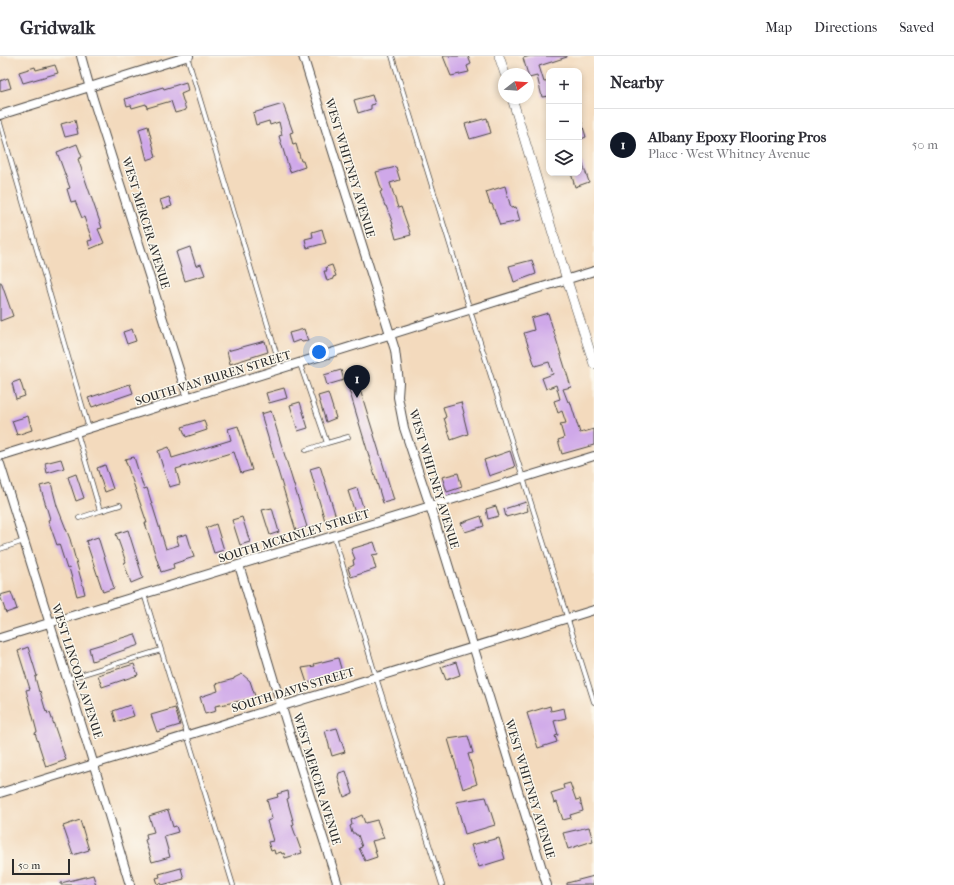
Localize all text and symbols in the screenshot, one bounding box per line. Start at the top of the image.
text: Gridwalk [20,17,95,39]
text: Map [765,19,792,36]
text: Directions [814,19,877,36]
text: Saved [899,19,934,36]
north arrow [498,68,534,104]
map controls [546,68,582,176]
button: + [546,68,582,104]
text: Nearby [610,72,664,92]
street label: WEST WHITNEY AVENUE [322,96,378,239]
button: − [546,104,582,140]
text: Albany Epoxy Flooring Pros [648,128,826,146]
text: 1 [621,137,625,152]
text: 50 m [912,137,938,152]
button: layers [546,140,582,176]
text: Place · West Whitney Avenue [648,146,810,161]
street label: WEST MERCER AVENUE [119,154,173,291]
your location [309,342,329,362]
street label: SOUTH VAN BUREN STREET [133,347,293,408]
pin: 1 [344,365,370,398]
street label: WEST WHITNEY AVENUE [406,407,462,550]
street label: SOUTH MCKINLEY STREET [217,506,372,566]
street label: WEST LINCOLN AVENUE [48,601,105,740]
street label: SOUTH DAVIS STREET [230,664,357,715]
street label: WEST MERCER AVENUE [290,710,344,847]
street label: WEST WHITNEY AVENUE [502,717,558,860]
scale bar [12,857,70,876]
text: 50 m [18,859,40,872]

